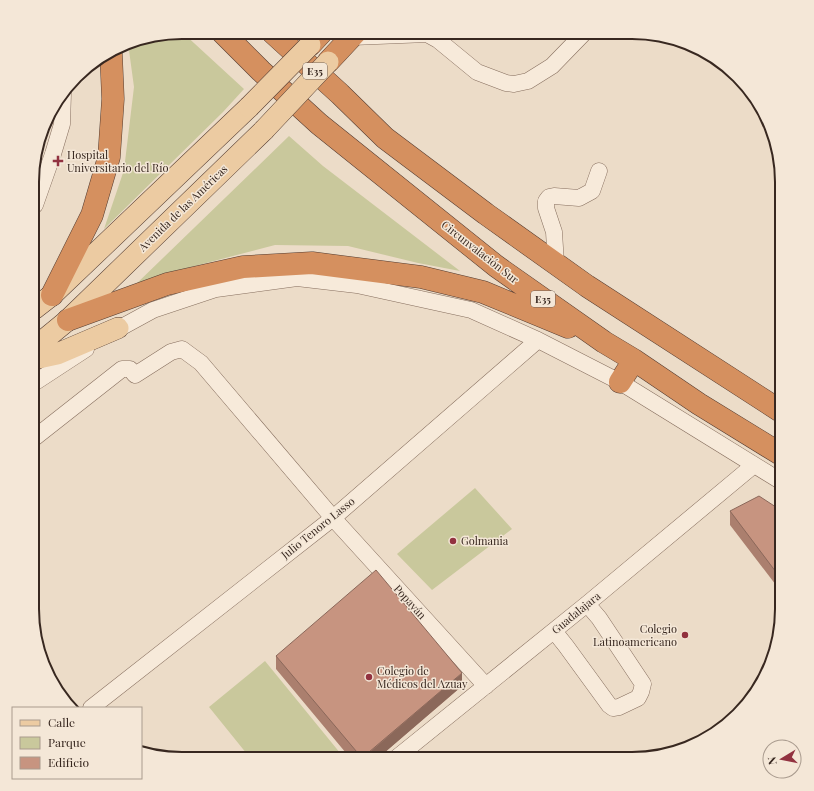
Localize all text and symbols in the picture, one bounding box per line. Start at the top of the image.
road number: E35 [303,63,327,79]
place label: Hospital Universitario del Río [67,147,169,175]
marker: Hospital Universitario del Río [52,155,64,167]
street label: Avenida de las Américas [134,161,231,255]
street label: Circunvalación Sur [439,217,522,287]
road number: E35 [531,291,555,307]
street label: Julio Tenoro Lasso [277,493,358,563]
place label: Golmania [461,533,509,548]
marker: Golmania [448,536,458,546]
street label: Popayán [391,581,430,622]
street label: Guadalajara [548,588,604,637]
place label: Colegio Latinoamericano [593,621,677,649]
marker: Colegio Latinoamericano [680,630,690,640]
place label: Colegio de Médicos del Azuay [377,663,468,691]
marker: Colegio de Médicos del Azuay [364,672,374,682]
legend [12,707,142,779]
text: Calle [48,714,75,730]
text: Parque [48,734,86,750]
north arrow [762,739,802,779]
text: Edificio [48,754,90,770]
text: N [764,756,780,766]

